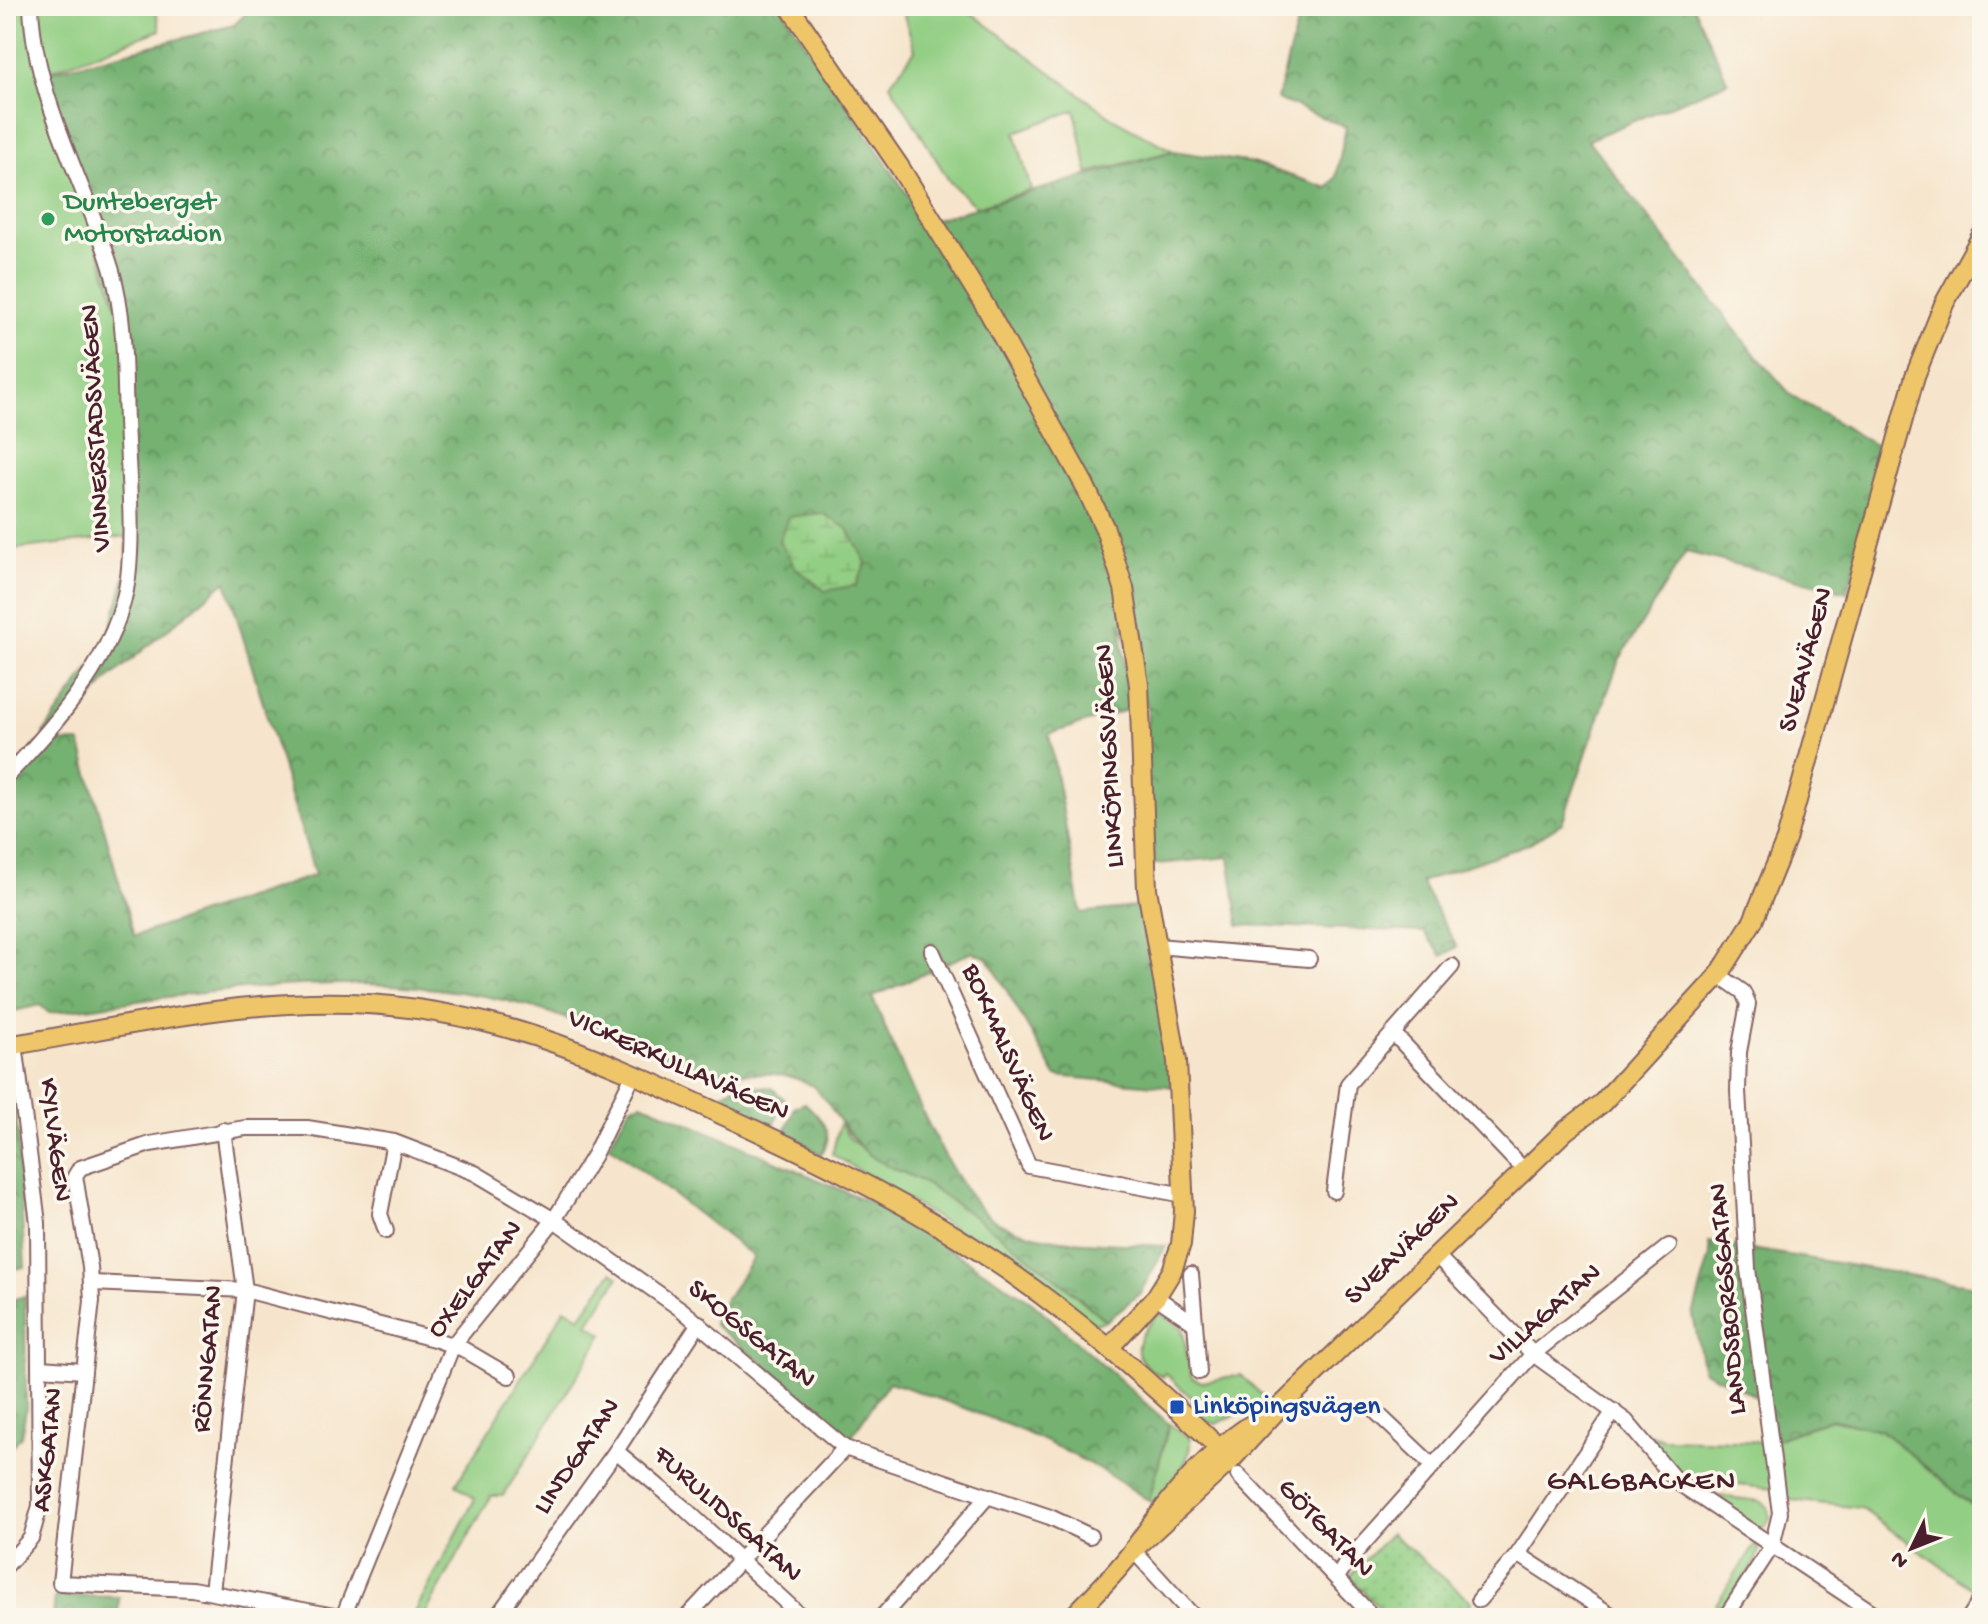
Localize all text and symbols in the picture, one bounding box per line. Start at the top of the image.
place label: Dunteberget Motorstadion [62,187,222,252]
marker: Dunteberget Motorstadion [39,210,57,228]
street label: VINNERSTADSVÄGEN [74,303,120,554]
street label: SVEAVÄGEN [1772,584,1842,736]
street label: LINKÖPINGSVÄGEN [1089,643,1133,869]
street label: BOKMALSVÄGEN [953,958,1061,1147]
street label: VICKERKULLAVÄGEN [561,1002,794,1130]
street label: KYLVÄGEN [30,1076,78,1204]
street label: LANDSBORGSGATAN [1702,1182,1756,1416]
street label: SVEAVÄGEN [1338,1187,1468,1313]
street label: OXELGATAN [421,1215,531,1345]
street label: VILLAGATAN [1482,1257,1609,1374]
street label: SKOGSGATAN [680,1273,822,1397]
street label: RÖNNGATAN [186,1284,232,1434]
street label: ASKGATAN [26,1386,72,1514]
place label: Linköpingsvägen [1193,1391,1381,1424]
street label: LINDGATAN [527,1393,629,1521]
marker: Linköpingsvägen [1168,1398,1186,1416]
street label: FURULIDSGATAN [645,1439,808,1591]
district label: GALGBACKEN [1547,1466,1737,1501]
street label: GÖTGATAN [1270,1473,1380,1585]
north arrow [1872,1508,1952,1588]
text: N [1886,1545,1915,1573]

